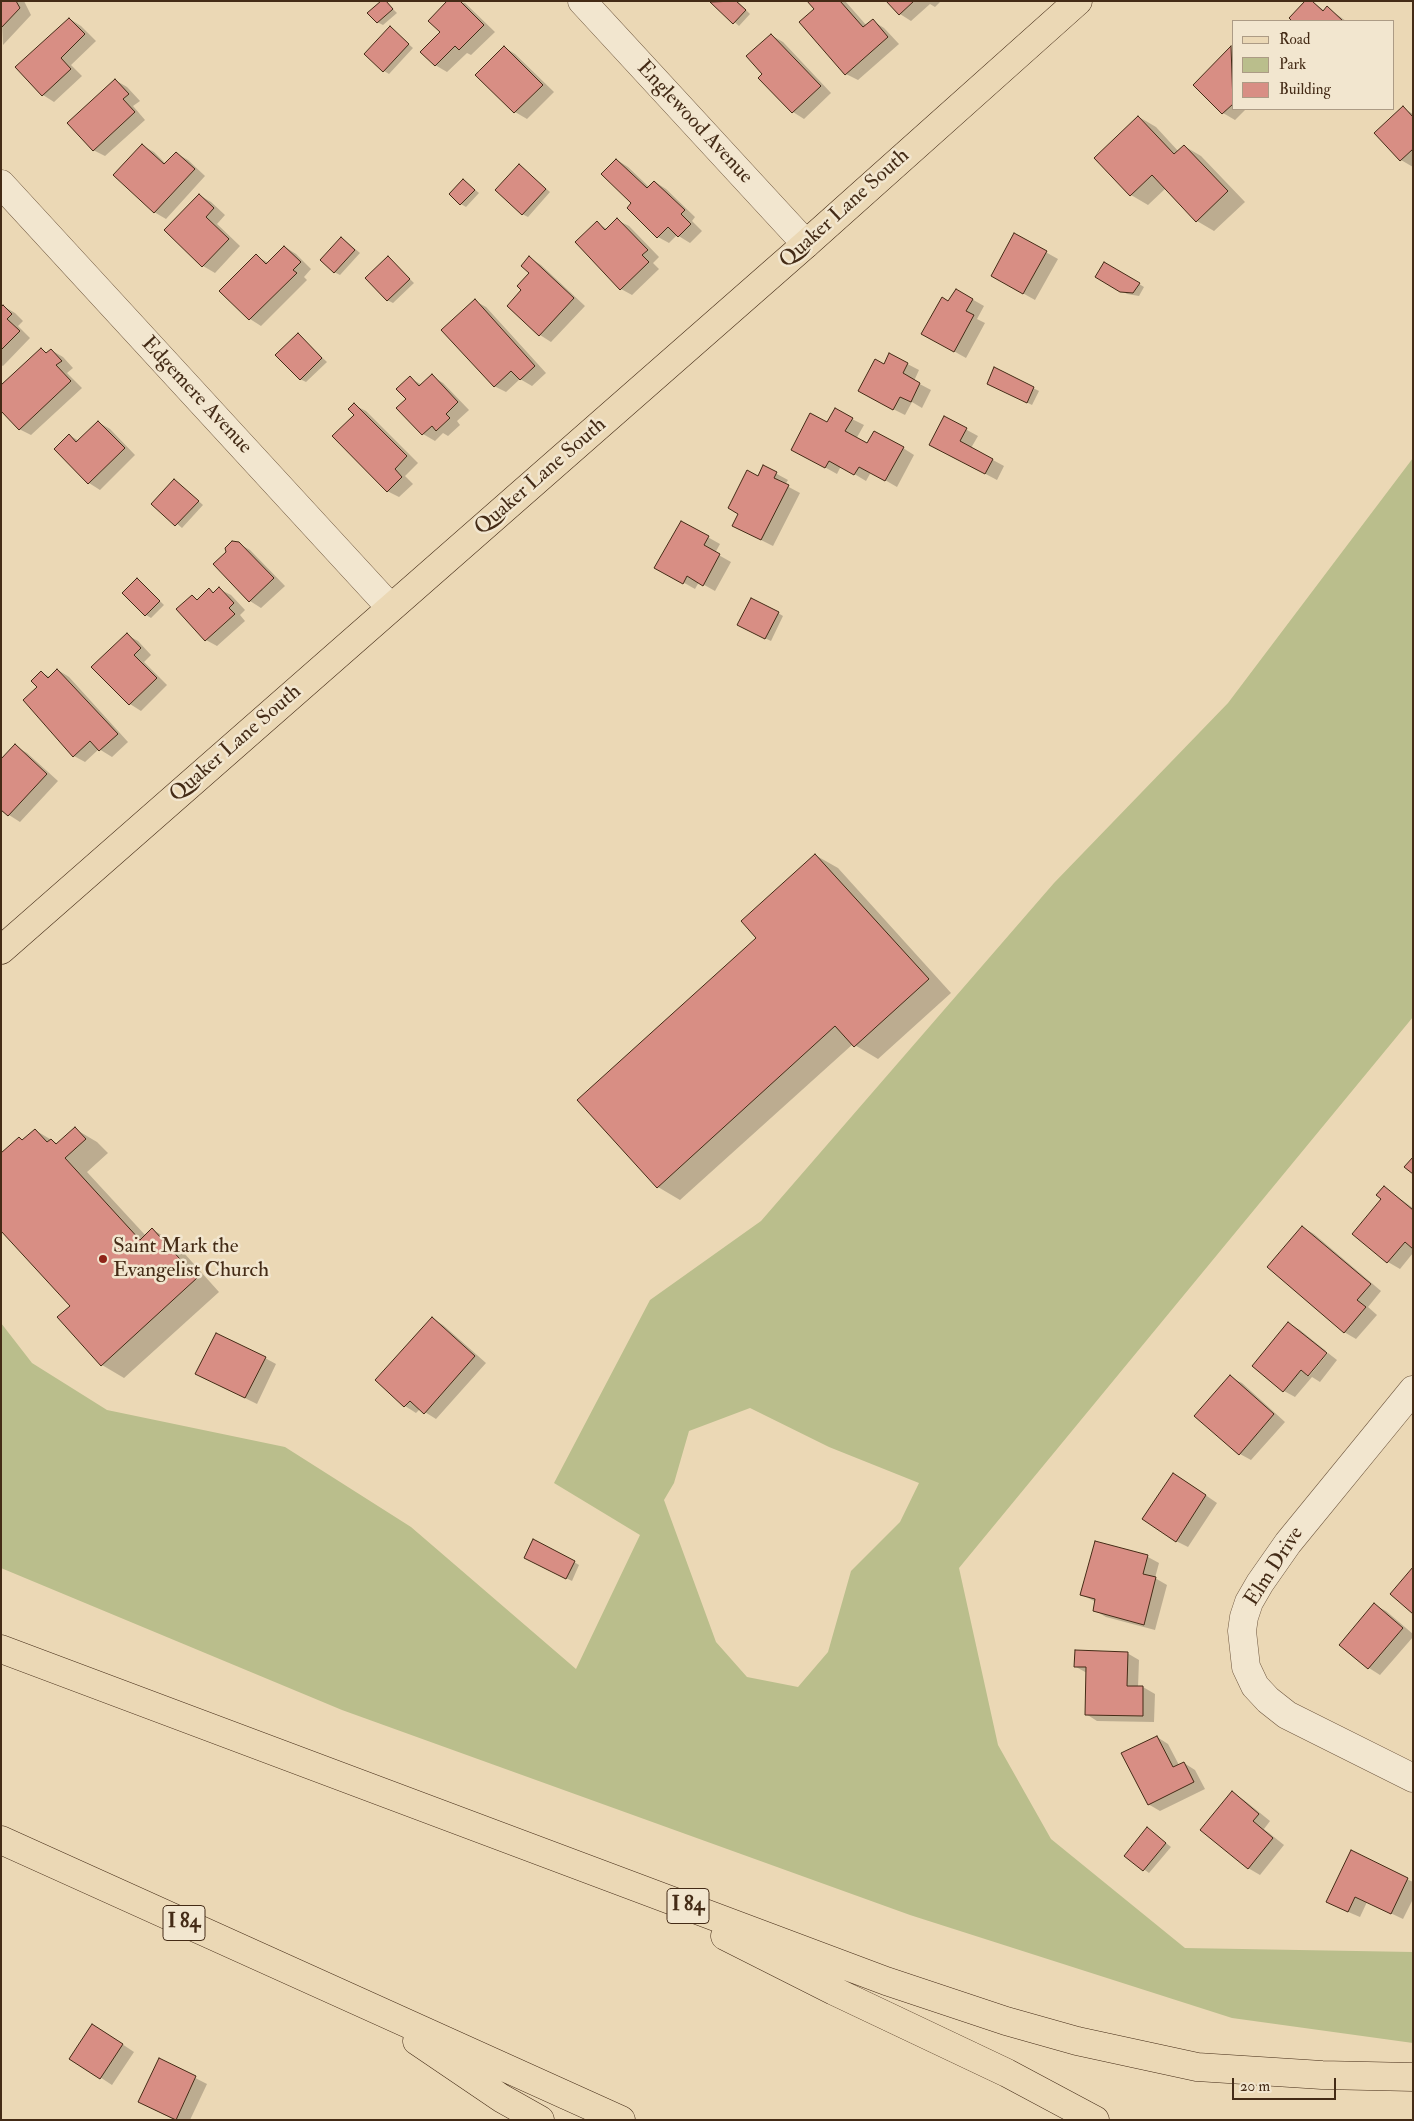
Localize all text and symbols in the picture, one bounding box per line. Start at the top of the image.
legend [1232,20,1394,110]
text: Road [1279,30,1310,49]
text: Park [1279,55,1306,74]
street label: Englewood Avenue [631,56,757,190]
text: Building [1279,80,1331,99]
street label: Quaker Lane South [775,144,915,274]
street label: Edgemere Avenue [135,332,257,460]
street label: Quaker Lane South [470,413,612,541]
street label: Quaker Lane South [165,680,307,808]
place label: Saint Mark the Evangelist Church [113,1234,269,1284]
marker: Saint Mark the Evangelist Church [97,1253,109,1265]
street label: Elm Drive [1240,1523,1310,1611]
road number: I 84 [667,1888,709,1924]
road number: I 84 [163,1906,205,1940]
scale bar [1234,2068,1338,2100]
text: 20 m [1240,2077,1270,2096]

